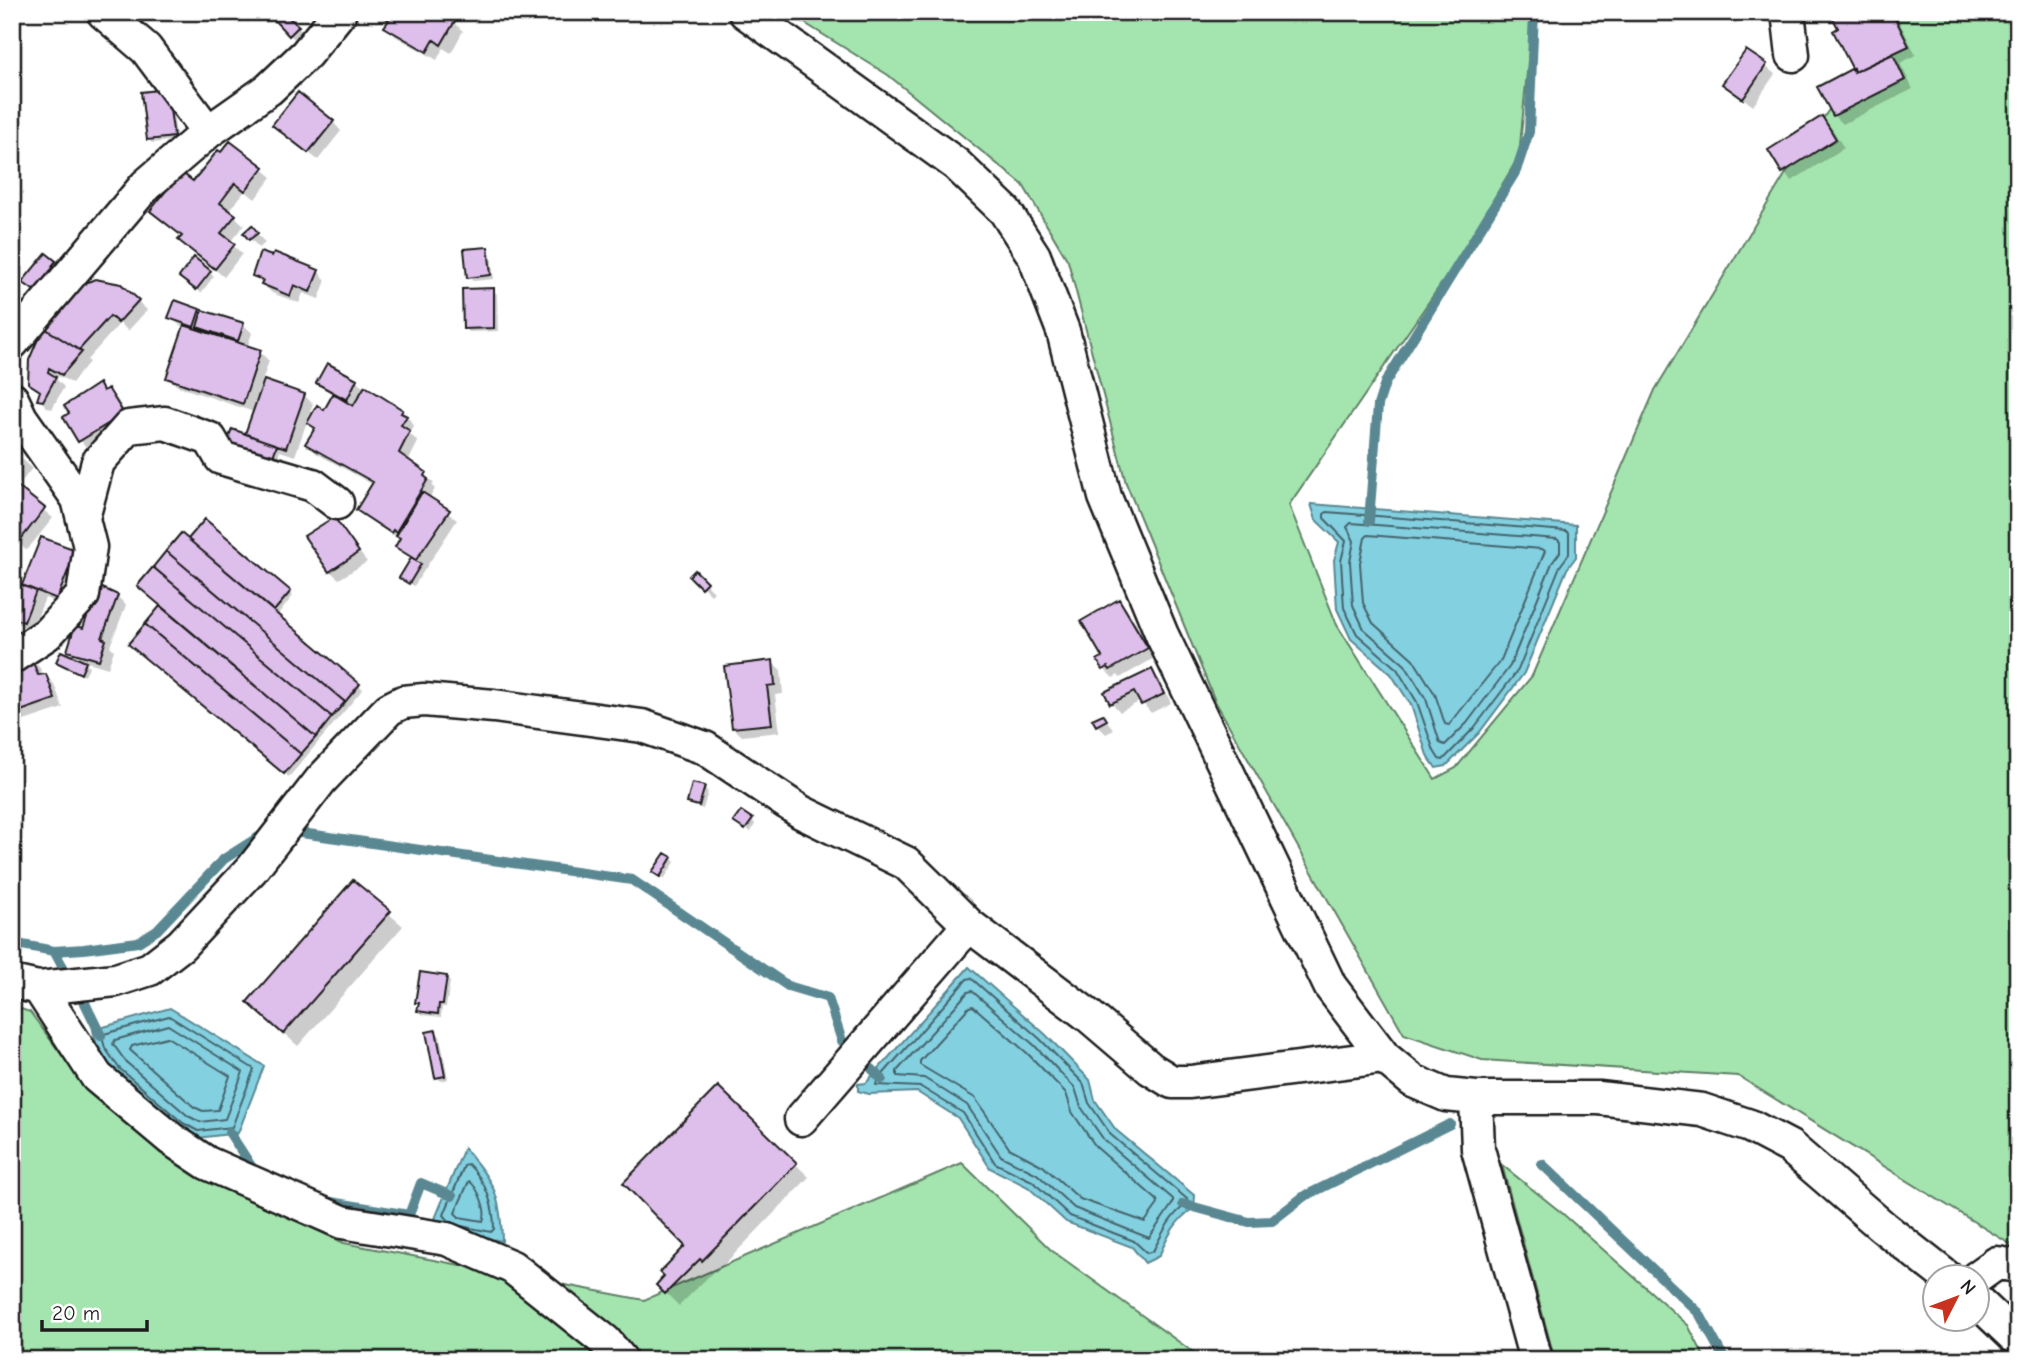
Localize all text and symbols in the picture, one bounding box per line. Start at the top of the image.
north arrow [1922,1264,1992,1334]
text: N [1956,1275,1980,1299]
scale bar [42,1288,147,1332]
text: 20 m [52,1301,100,1325]

